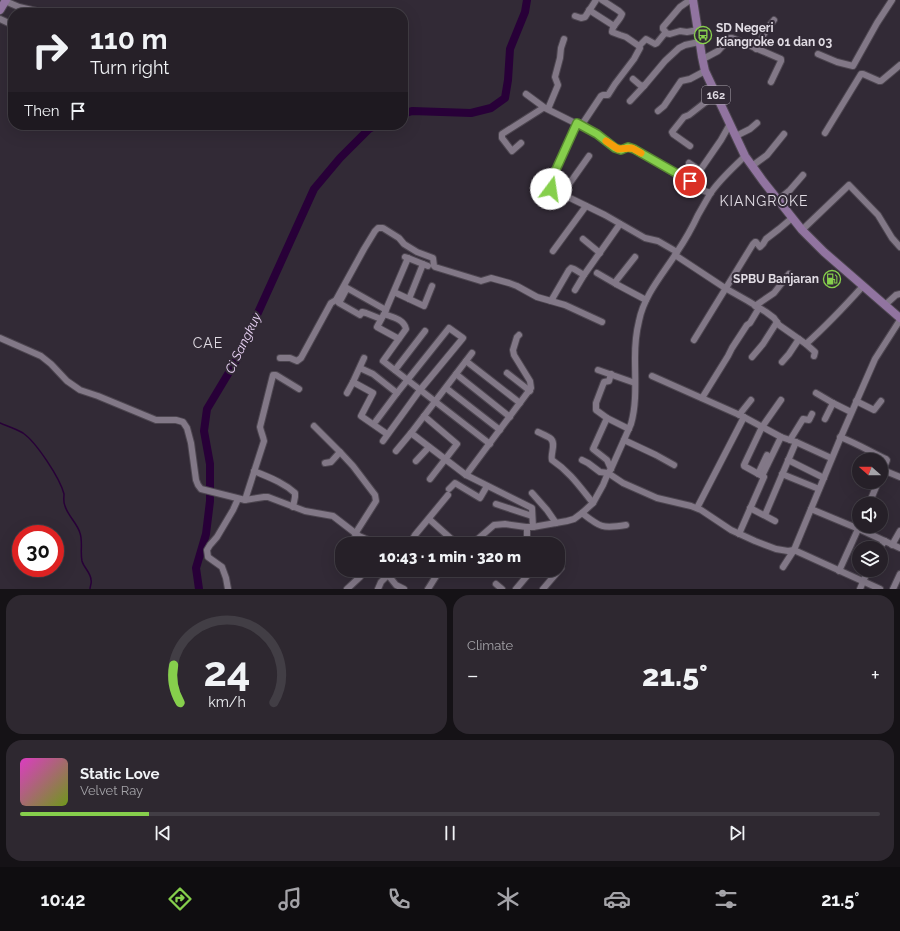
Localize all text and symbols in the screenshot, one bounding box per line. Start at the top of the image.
place label: SD Negeri Kiangroke 01 dan 03 [716,21,832,49]
text: 110 m [90,23,168,56]
icon: right [24,24,76,76]
bus stop icon: SD Negeri Kiangroke 01 dan 03 [693,25,713,45]
text: Turn right [90,57,169,78]
road number: 162 [702,86,730,104]
icon: arrive [67,100,89,122]
text: Then [24,102,59,120]
pin [673,164,707,198]
position arrow [530,168,572,210]
icon: arrive [679,170,701,192]
district label: KIANGROKE [720,193,808,209]
fuel station icon: SPBU Banjaran [822,269,842,289]
place label: SPBU Banjaran [733,272,819,286]
water label: Ci Sangkuy [222,310,264,376]
district label: CAE [193,335,223,351]
north arrow [852,453,888,489]
map controls [852,453,888,577]
button: sound [852,497,888,533]
speed limit sign: 30 [12,525,64,577]
button: layers [852,541,888,577]
text: 10:43 · 1 min · 320 m [379,548,521,566]
text: Climate [467,638,513,653]
text: 24 [203,646,250,695]
text: 21.5° [642,658,708,693]
text: − [467,662,479,688]
text: + [871,662,880,688]
text: km/h [208,693,245,709]
text: Static Love [80,765,159,783]
text: Velvet Ray [80,783,143,798]
icon: previous [152,822,174,844]
icon: pause [439,822,461,844]
icon: next [726,822,748,844]
icon: directions [166,885,194,913]
icon: music [276,885,304,913]
icon: phone [385,885,413,913]
icon: climate [494,885,522,913]
icon: car [603,885,631,913]
icon: filters [712,885,740,913]
text: 10:42 [41,889,85,910]
text: 21.5° [821,889,859,910]

